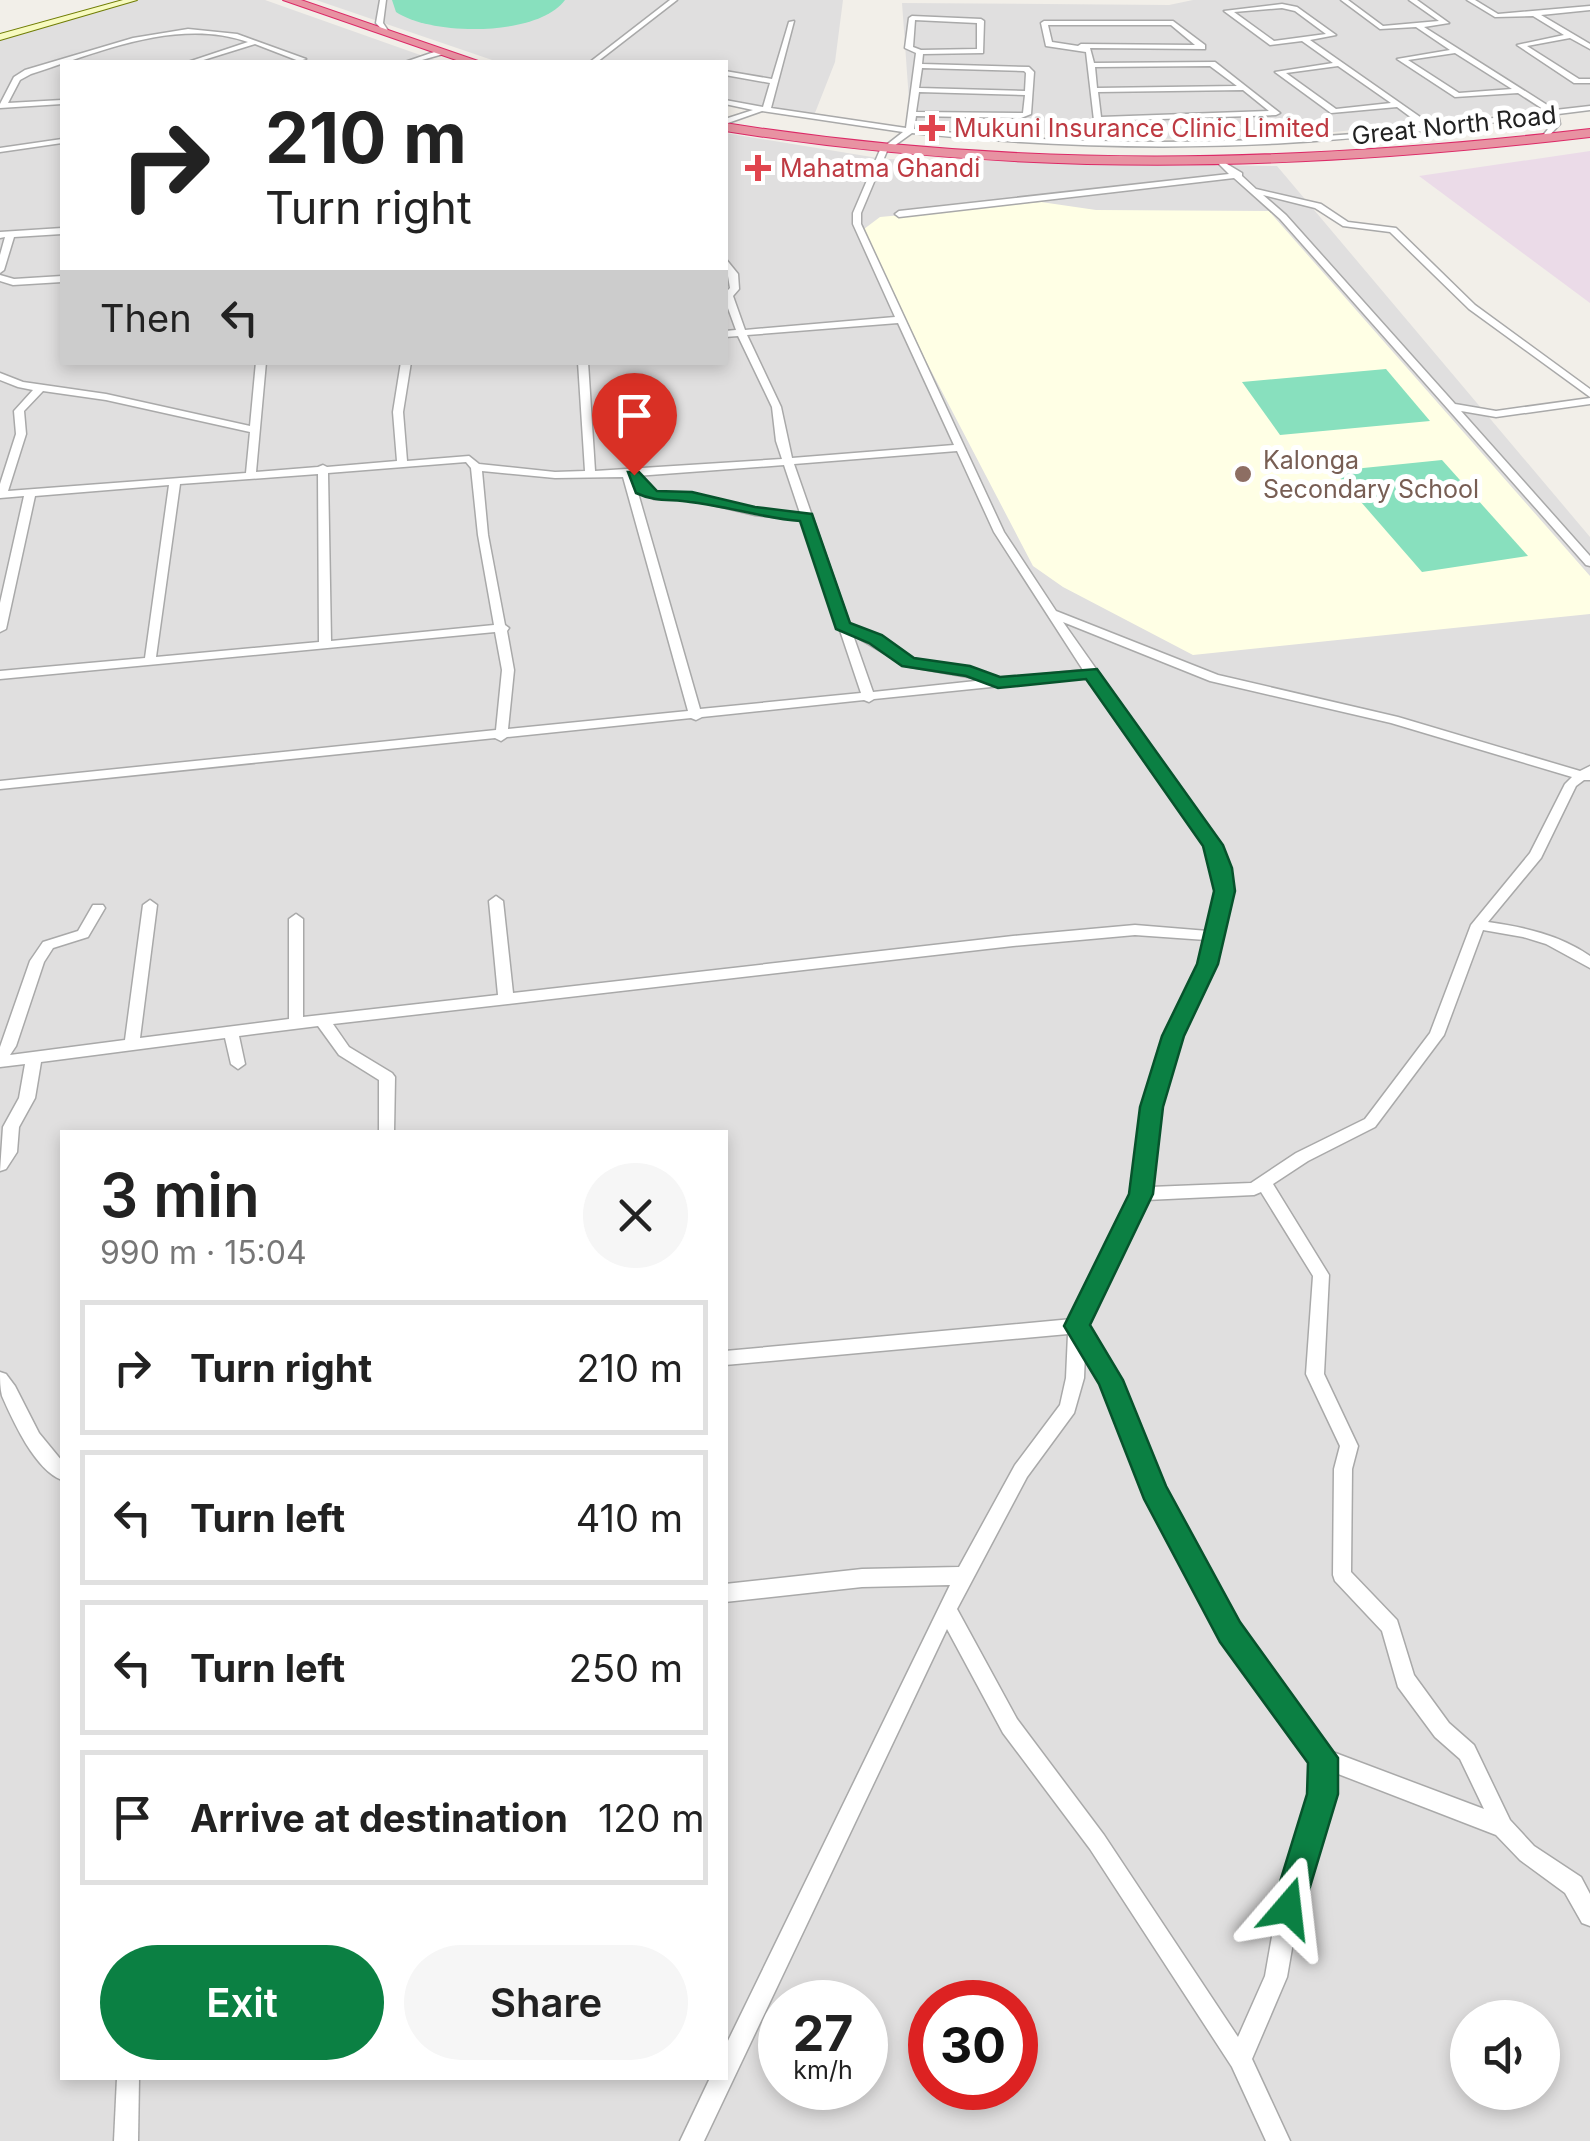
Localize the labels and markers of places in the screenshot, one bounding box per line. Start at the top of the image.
place label: Mukuni Insurance Clinic Limited [954,113,1330,143]
marker: Mukuni Insurance Clinic Limited [919,115,945,141]
place label: Mahatma Ghandi [780,153,980,183]
marker: Mahatma Ghandi [745,155,771,181]
pin [592,373,677,476]
place label: Kalonga Secondary School [1263,445,1479,504]
marker: Kalonga Secondary School [1232,463,1254,485]

